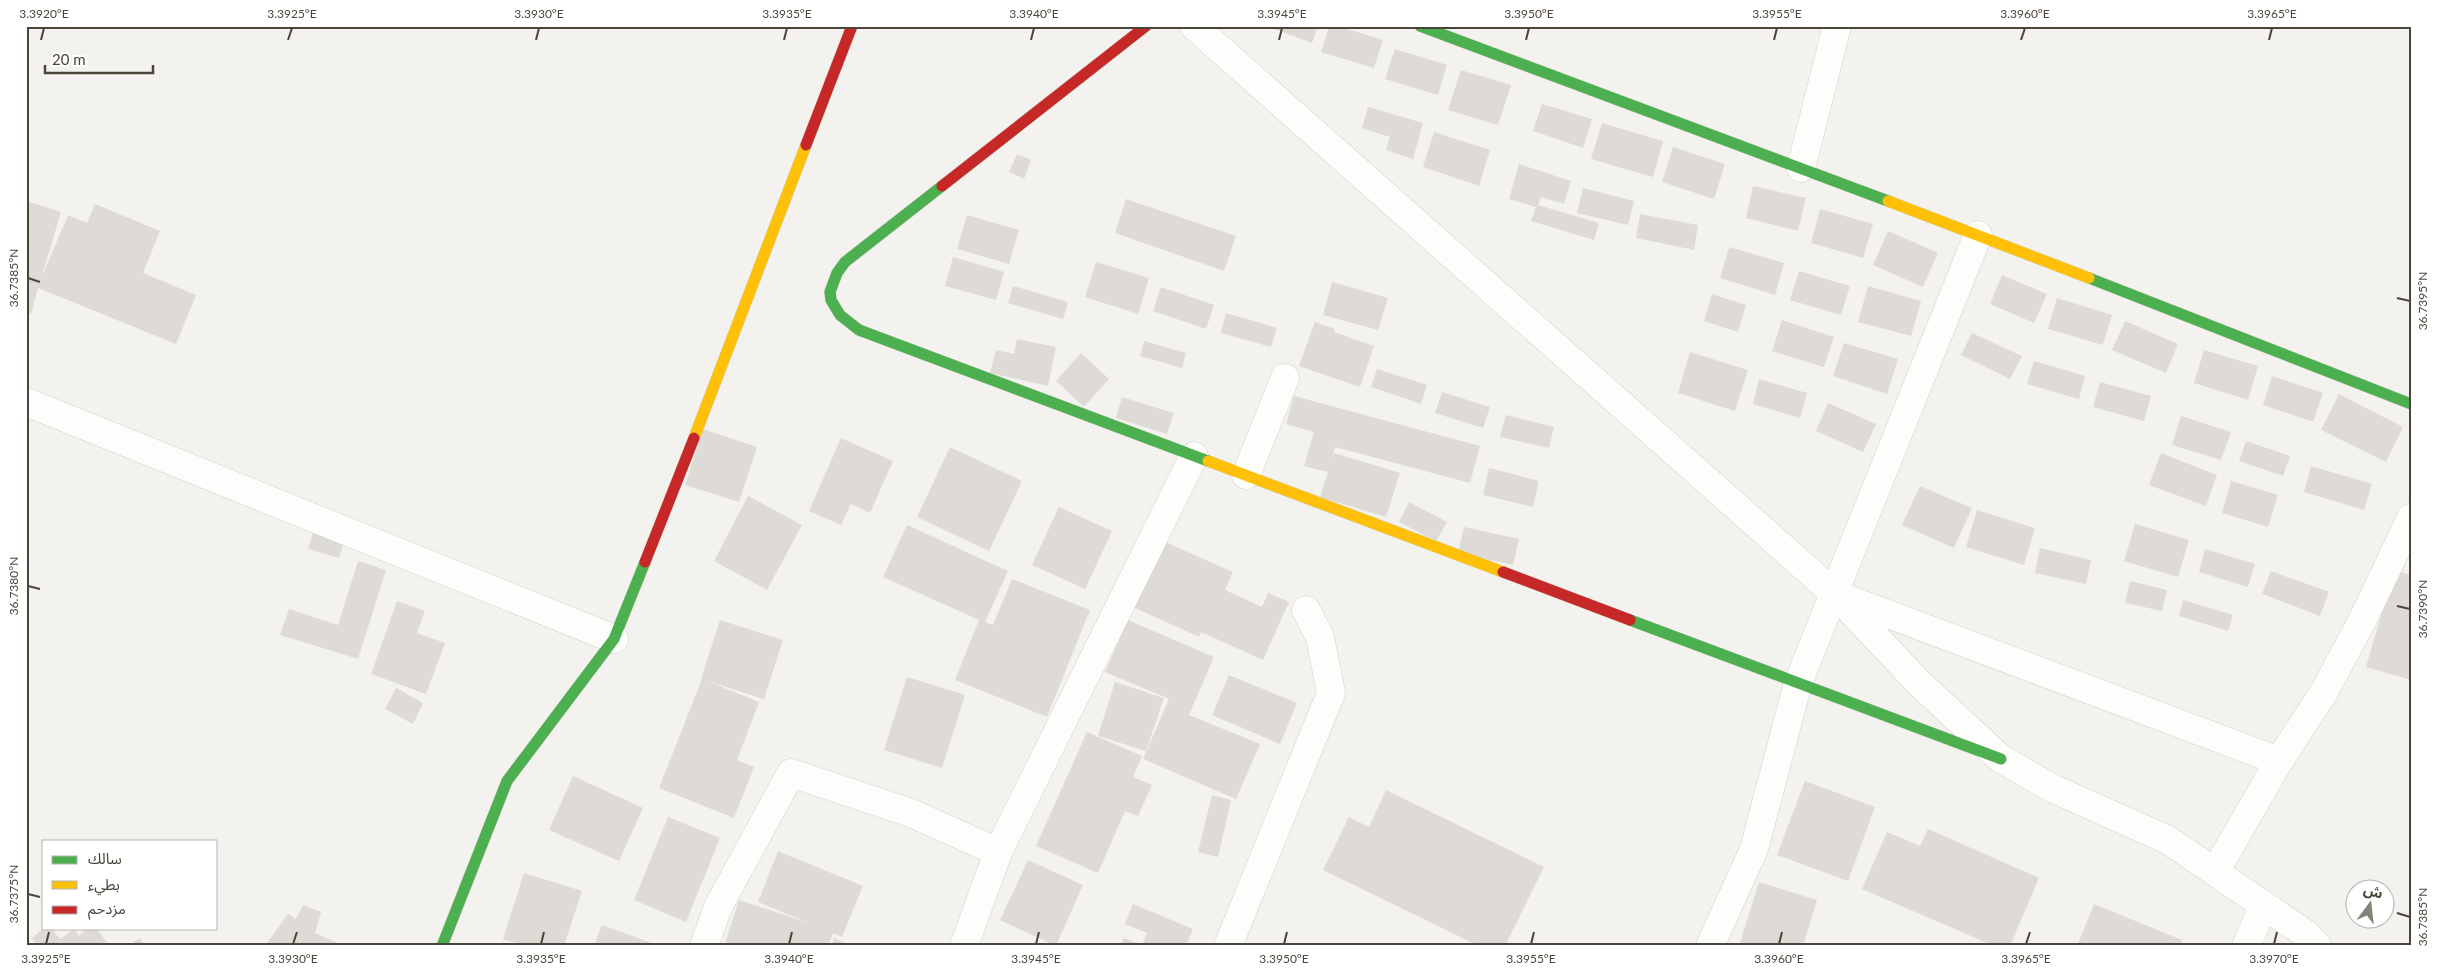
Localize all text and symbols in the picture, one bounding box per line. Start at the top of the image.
text: 3.3920°E [19,6,69,21]
text: 3.3925°E [267,6,317,21]
text: 3.3930°E [514,6,564,21]
text: 3.3935°E [762,6,812,21]
text: 3.3940°E [1009,6,1059,21]
text: 3.3945°E [1257,6,1307,21]
text: 3.3950°E [1504,6,1554,21]
text: 3.3955°E [1752,6,1802,21]
text: 3.3960°E [2000,6,2050,21]
text: 3.3965°E [2247,6,2297,21]
scale bar [45,42,152,74]
text: 20 m [52,50,86,68]
text: 36.7385°N [6,249,21,307]
text: 36.7395°N [2415,272,2430,330]
text: 36.7380°N [6,557,21,615]
text: 36.7390°N [2415,580,2430,638]
legend [42,840,218,930]
text: سالك [88,849,122,867]
text: 36.7375°N [6,865,21,923]
text: بطيء [88,875,120,896]
north arrow [2344,880,2394,930]
text: ش [2362,880,2385,902]
text: 36.7385°N [2415,888,2430,946]
text: مزدحم [88,899,126,920]
text: 3.3925°E [21,951,71,966]
text: 3.3930°E [268,951,318,966]
text: 3.3935°E [516,951,566,966]
text: 3.3940°E [764,951,814,966]
text: 3.3945°E [1011,951,1061,966]
text: 3.3950°E [1259,951,1309,966]
text: 3.3955°E [1506,951,1556,966]
text: 3.3960°E [1754,951,1804,966]
text: 3.3965°E [2001,951,2051,966]
text: 3.3970°E [2249,951,2299,966]

